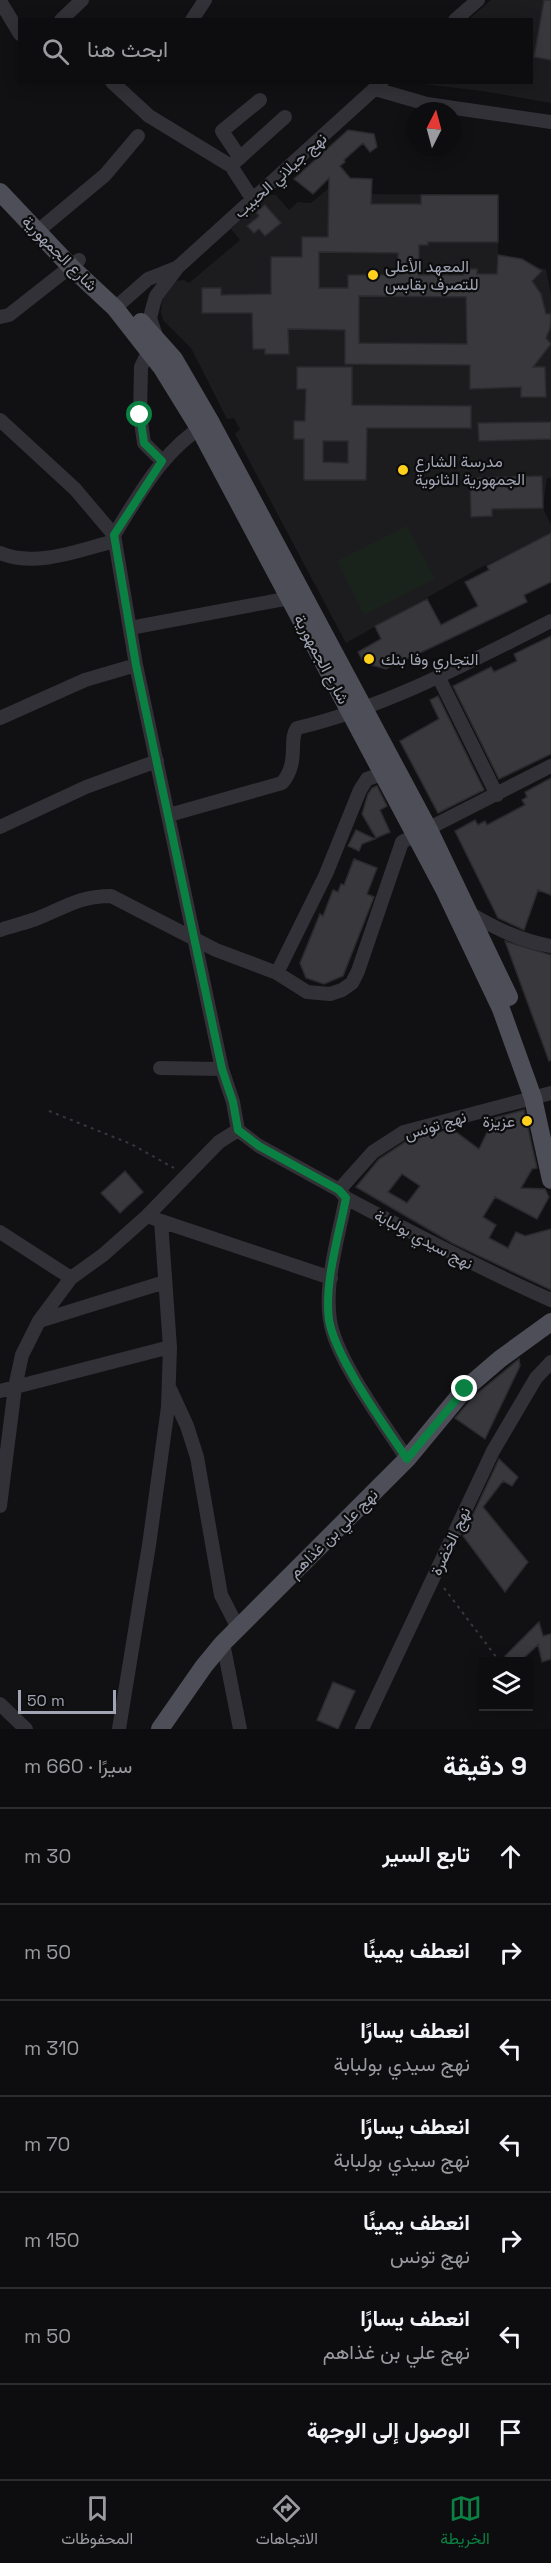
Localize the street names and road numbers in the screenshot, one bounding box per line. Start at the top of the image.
street label: نهج جيلاني الحبيب [229,128,333,225]
street label: شارع الجمهورية [17,211,102,296]
street label: شارع الجمهورية [288,611,354,708]
street label: نهج تونس [401,1106,469,1146]
street label: نهج سيدي بولبابة [369,1205,477,1277]
street label: نهج علي بن غذاهم [284,1484,385,1585]
street label: نهج الخضرة [426,1504,476,1579]

